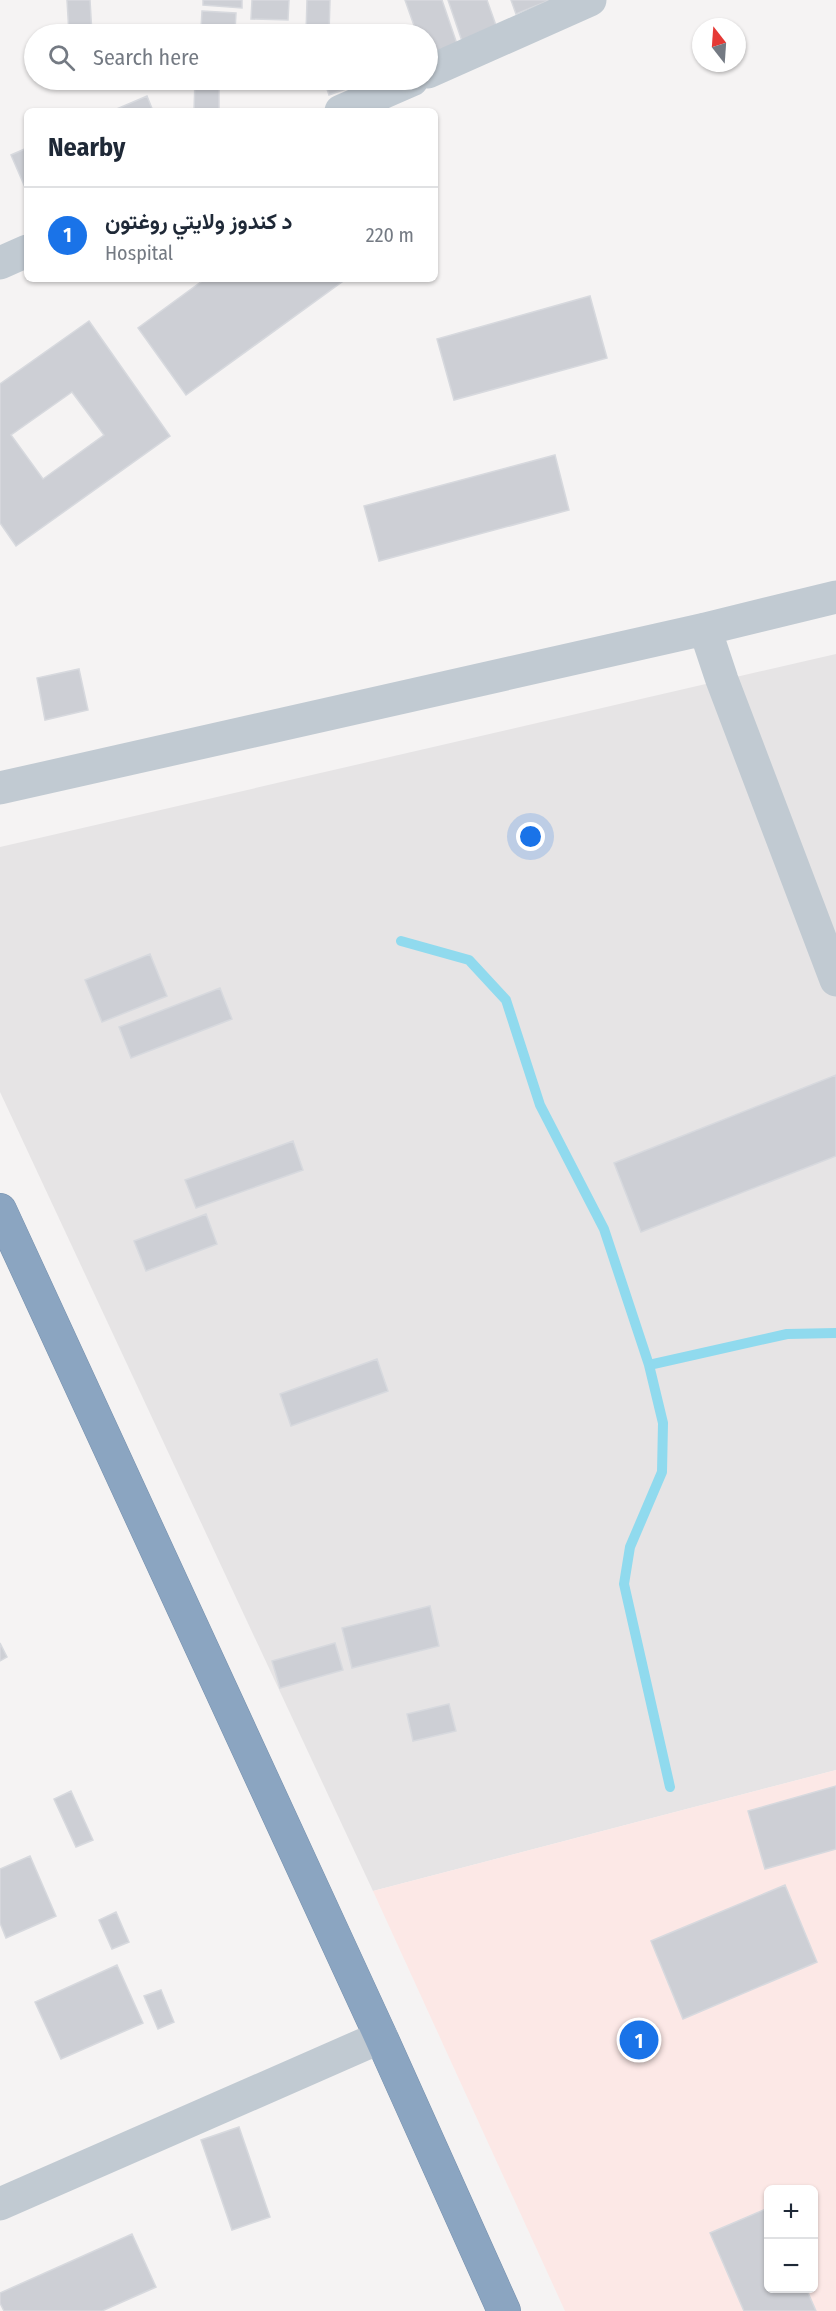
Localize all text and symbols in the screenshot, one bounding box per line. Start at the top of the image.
north arrow [692,18,746,72]
search box [24,24,438,90]
icon: search [45,41,78,74]
text: Search here [93,44,199,71]
text: Nearby [48,132,125,163]
text: د کندوز ولایتي روغتون [105,208,293,235]
text: 1 [63,223,72,247]
text: 220 m [366,223,414,247]
text: Hospital [105,241,173,265]
your location [516,822,545,851]
pin: 1 [620,2018,658,2062]
map controls [764,2185,818,2293]
button: + [764,2185,818,2239]
button: − [764,2239,818,2293]

